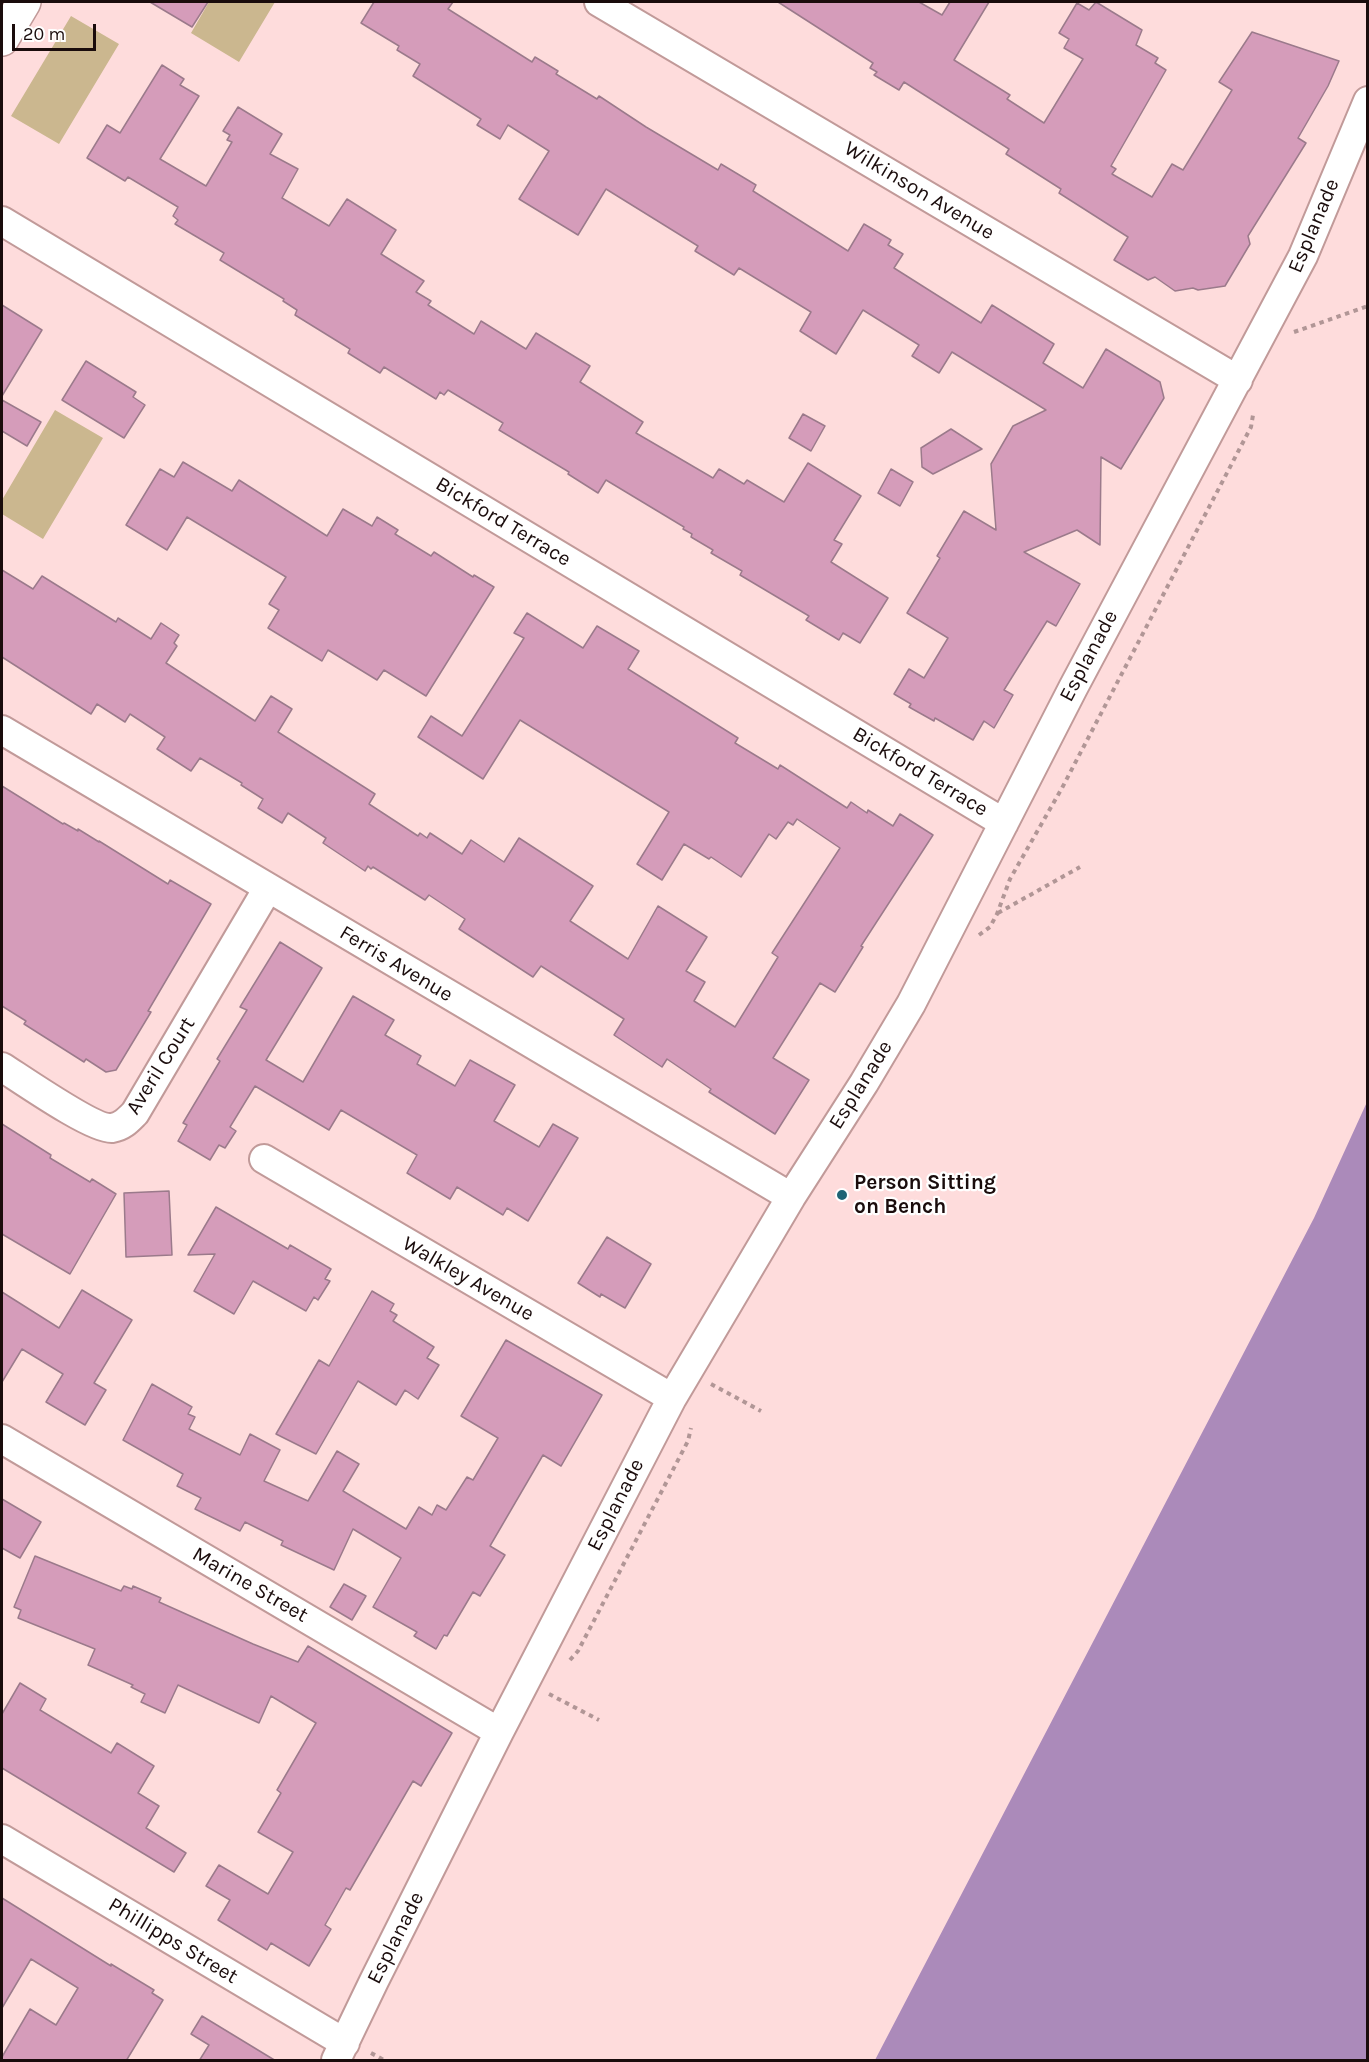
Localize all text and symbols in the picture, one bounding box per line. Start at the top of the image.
scale bar [15,12,99,50]
text: 20 m [23,23,65,45]
street label: Wilkinson Avenue [839,136,999,246]
street label: Esplanade [1283,175,1345,277]
street label: Bickford Terrace [431,472,575,572]
street label: Esplanade [1054,606,1124,706]
street label: Bickford Terrace [848,722,992,822]
street label: Ferris Avenue [335,920,457,1008]
street label: Averil Court [121,1013,201,1119]
street label: Esplanade [824,1036,898,1134]
place label: Person Sitting on Bench [854,1170,996,1220]
marker: Person Sitting on Bench [835,1188,849,1202]
street label: Walkley Avenue [398,1231,538,1327]
street label: Esplanade [582,1455,650,1555]
street label: Marine Street [188,1542,312,1628]
street label: Esplanade [362,1888,430,1988]
street label: Phillipps Street [104,1892,242,1990]

